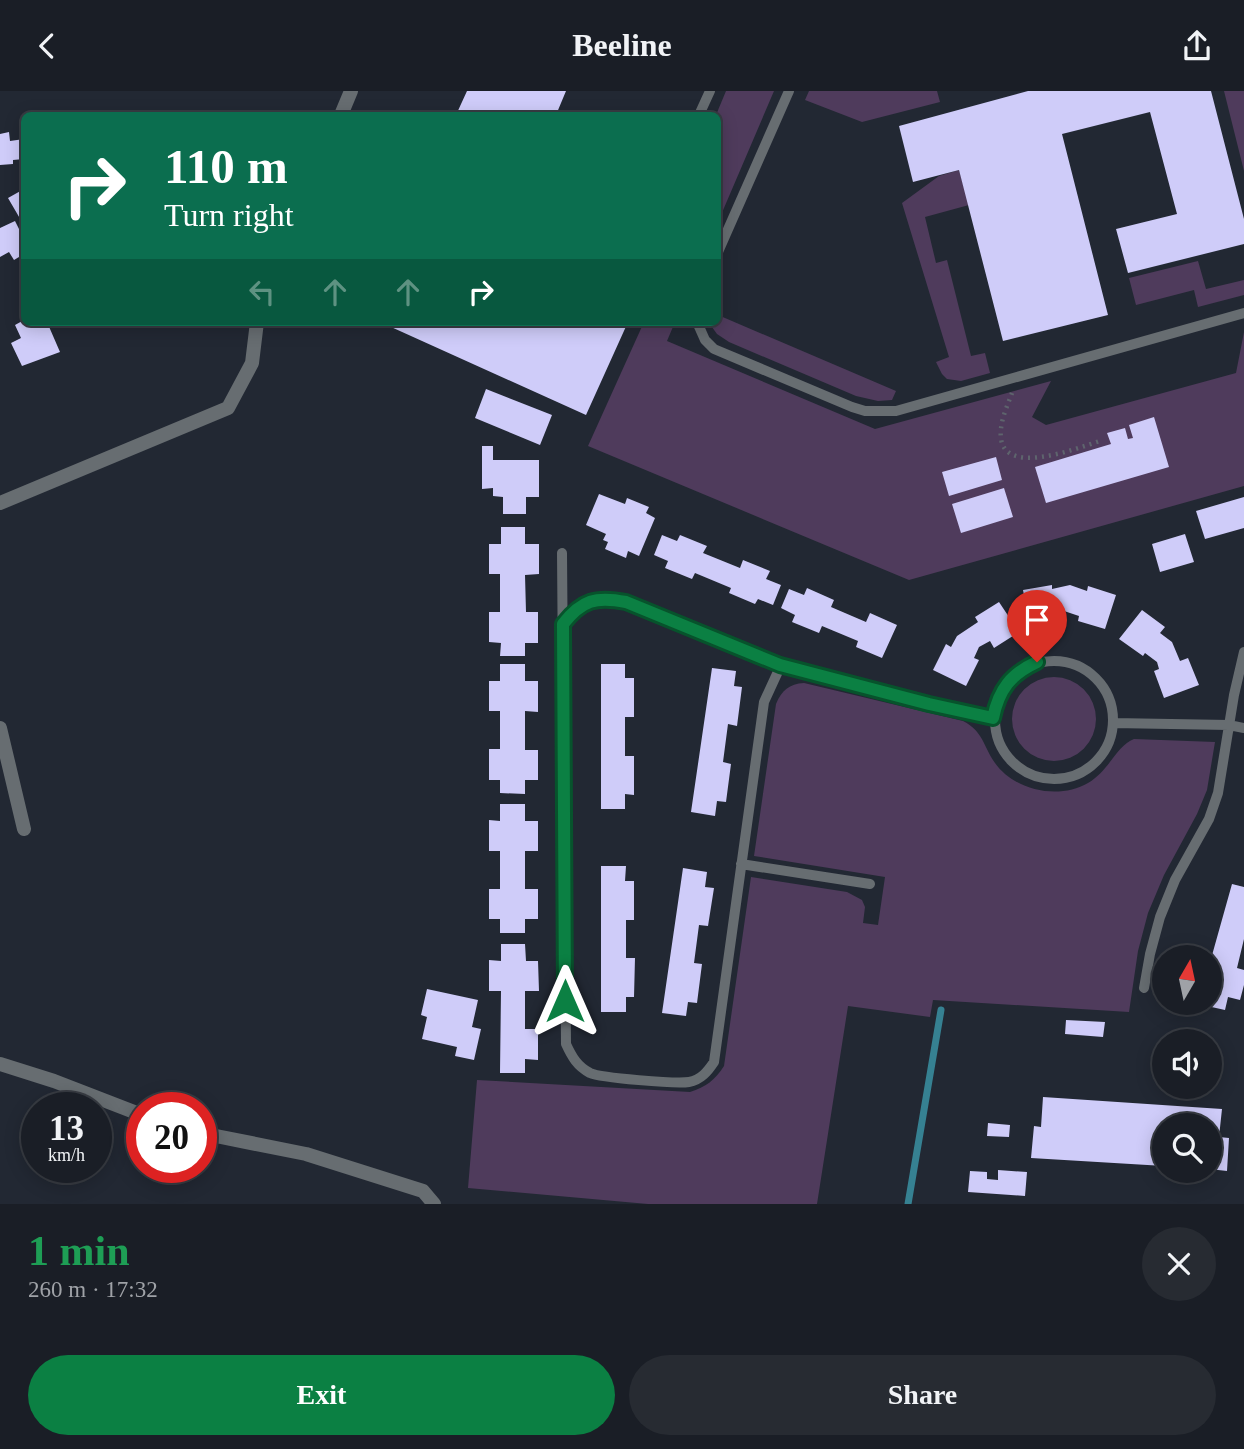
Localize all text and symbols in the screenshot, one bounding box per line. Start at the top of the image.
icon: back [28,27,66,65]
text: Beeline [572,27,672,63]
icon: share [1178,27,1216,65]
text: 110 m [164,139,288,194]
icon: right [49,140,140,231]
text: Turn right [164,197,294,233]
icon: left [243,273,281,311]
icon: ahead [316,273,354,311]
icon: ahead [389,273,427,311]
icon: right [462,273,500,311]
pin [1007,590,1067,662]
icon: arrive [1018,601,1056,639]
north arrow [1152,945,1222,1015]
map controls [1152,945,1222,1183]
position arrow [528,964,602,1038]
button: sound [1152,1029,1222,1099]
speed limit sign: 20 [126,1092,217,1183]
text: 13 [49,1109,84,1148]
button: search [1152,1113,1222,1183]
text: km/h [48,1145,85,1165]
button: close [1142,1227,1216,1301]
text: 1 min [28,1228,130,1274]
text: 260 m · 17:32 [28,1277,158,1302]
button: Exit [28,1355,615,1435]
button: Share [629,1355,1216,1435]

